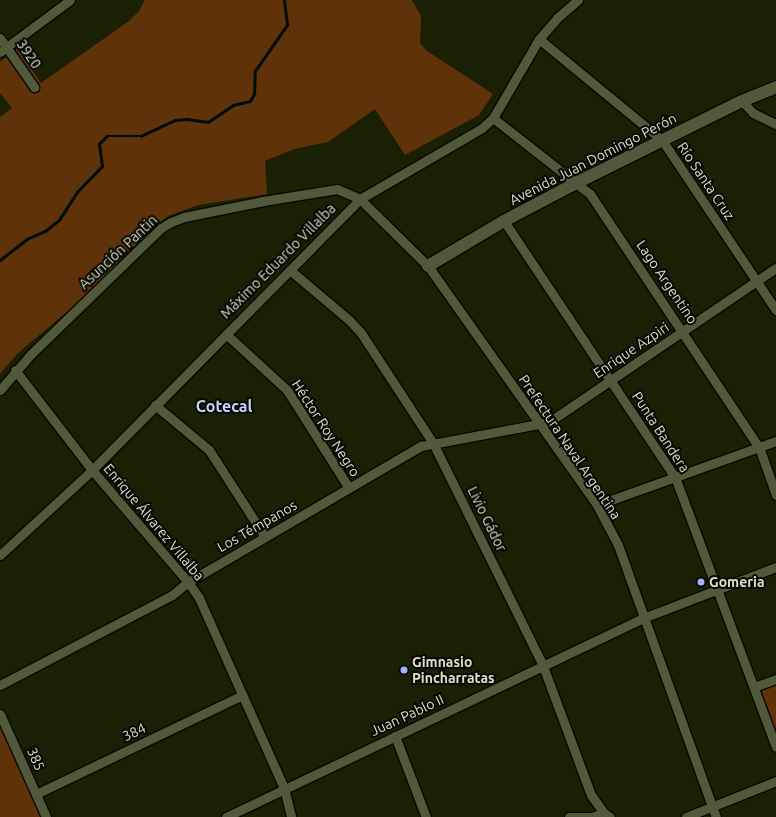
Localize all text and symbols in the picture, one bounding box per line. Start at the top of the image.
street label: 3920 [13,36,45,72]
street label: Avenida Juan Domingo Perón [507,110,679,208]
street label: Río Santa Cruz [674,139,738,223]
street label: Máximo Eduardo Villalba [217,200,339,322]
street label: Asunción Pantin [75,211,161,293]
street label: Lago Argentino [633,237,701,327]
street label: Enrique Azpiri [590,319,672,381]
street label: Prefectura Naval Argentina [515,372,625,522]
street label: Héctor Roy Negro [288,376,364,480]
street label: Punta Bandera [629,389,693,475]
district label: Cotecal [196,396,252,416]
street label: Enrique Álvarez Villalba [100,460,208,584]
street label: Livio Gádor [464,484,510,554]
street label: Los Témpanos [214,496,300,556]
place label: Gomeria [709,574,764,590]
marker: Gomeria [696,577,706,587]
place label: Gimnasio Pincharratas [412,654,495,686]
marker: Gimnasio Pincharratas [399,665,409,675]
street label: Juan Pablo II [368,691,446,739]
street label: 384 [120,719,148,745]
street label: 385 [24,745,48,773]

